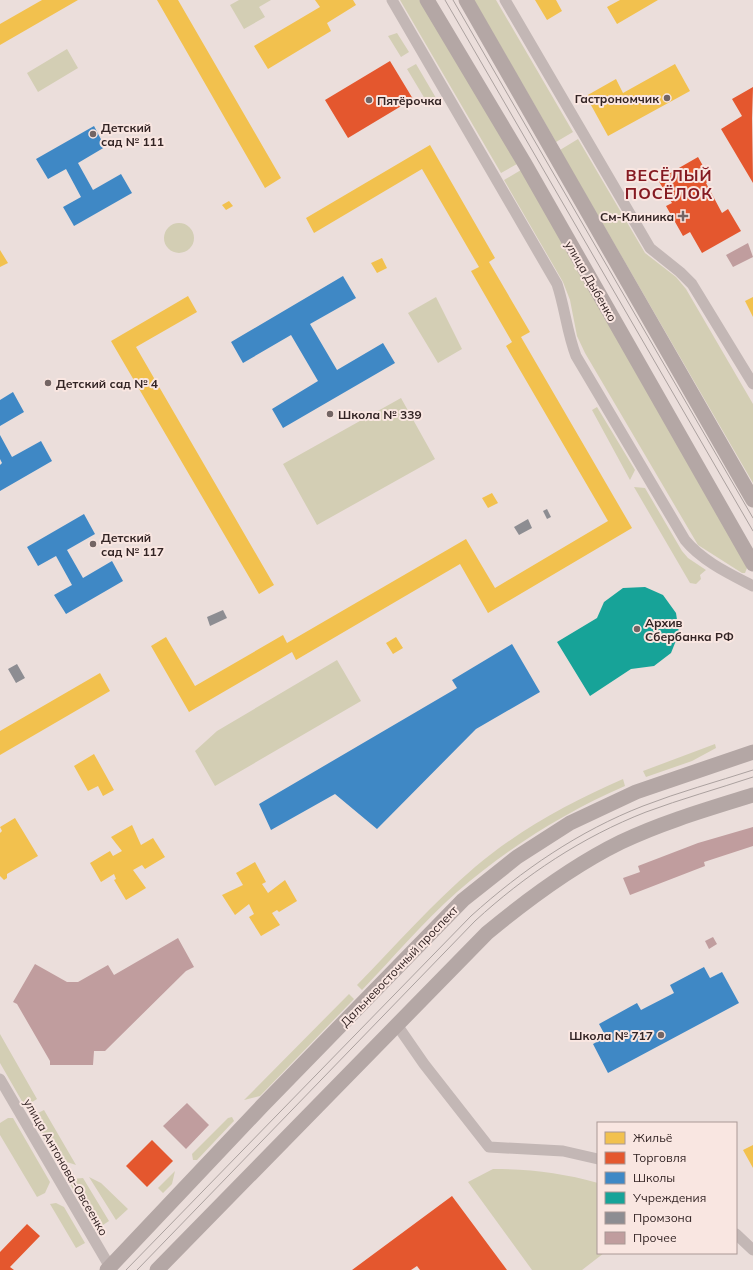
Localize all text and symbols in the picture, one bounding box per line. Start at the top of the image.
place label: Гастрономчик [575,91,659,106]
place label: Пятёрочка [377,93,442,108]
marker: Гастрономчик [662,93,672,103]
marker: Пятёрочка [364,95,374,105]
place label: Детский сад № 111 [101,120,164,149]
marker: Детский сад № 111 [88,129,98,139]
district label: ВЕСЁЛЫЙ ПОСЁЛОК [625,165,713,203]
place label: См-Клиника [600,209,674,224]
marker: См-Клиника [677,210,689,222]
street label: улица Дыбенко [562,238,620,324]
place label: Детский сад № 4 [56,376,158,391]
marker: Детский сад № 4 [43,378,53,388]
place label: Школа № 339 [338,407,422,422]
marker: Школа № 339 [325,409,335,419]
place label: Детский сад № 117 [101,530,164,559]
marker: Детский сад № 117 [88,539,98,549]
place label: Архив Сбербанка РФ [645,615,734,644]
marker: Архив Сбербанка РФ [632,624,642,634]
street label: Дальневосточный проспект [337,902,461,1030]
place label: Школа № 717 [569,1028,653,1043]
marker: Школа № 717 [656,1030,666,1040]
street label: улица Антонова-Овсеенко [21,1096,111,1238]
legend [597,1122,737,1254]
text: Жильё [633,1130,673,1145]
text: Торговля [633,1150,686,1165]
text: Школы [633,1170,675,1185]
text: Учреждения [632,1190,706,1205]
text: Промзона [633,1210,692,1225]
text: Прочее [633,1230,677,1245]

